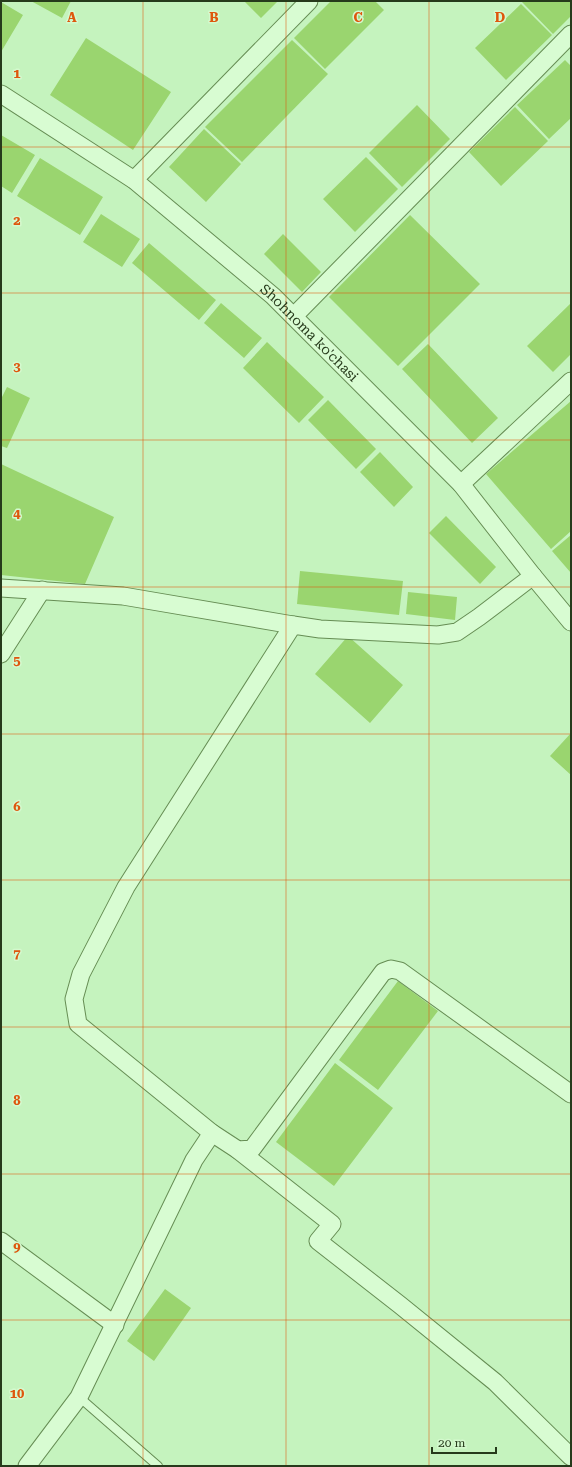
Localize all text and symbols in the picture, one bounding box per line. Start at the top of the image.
text: A [67,10,77,25]
text: B [209,10,219,25]
text: C [353,10,363,25]
text: D [495,10,505,25]
text: 1 [13,66,21,81]
text: 2 [13,213,21,228]
street label: Shohnoma ko'chasi [257,281,362,385]
text: 3 [13,359,21,374]
text: 4 [13,506,21,521]
text: 5 [13,653,21,668]
text: 6 [13,799,21,814]
text: 7 [13,946,21,961]
text: 8 [13,1093,21,1108]
text: 9 [13,1239,21,1254]
text: 10 [10,1386,24,1401]
scale bar [432,1429,496,1455]
text: 20 m [438,1436,465,1450]

